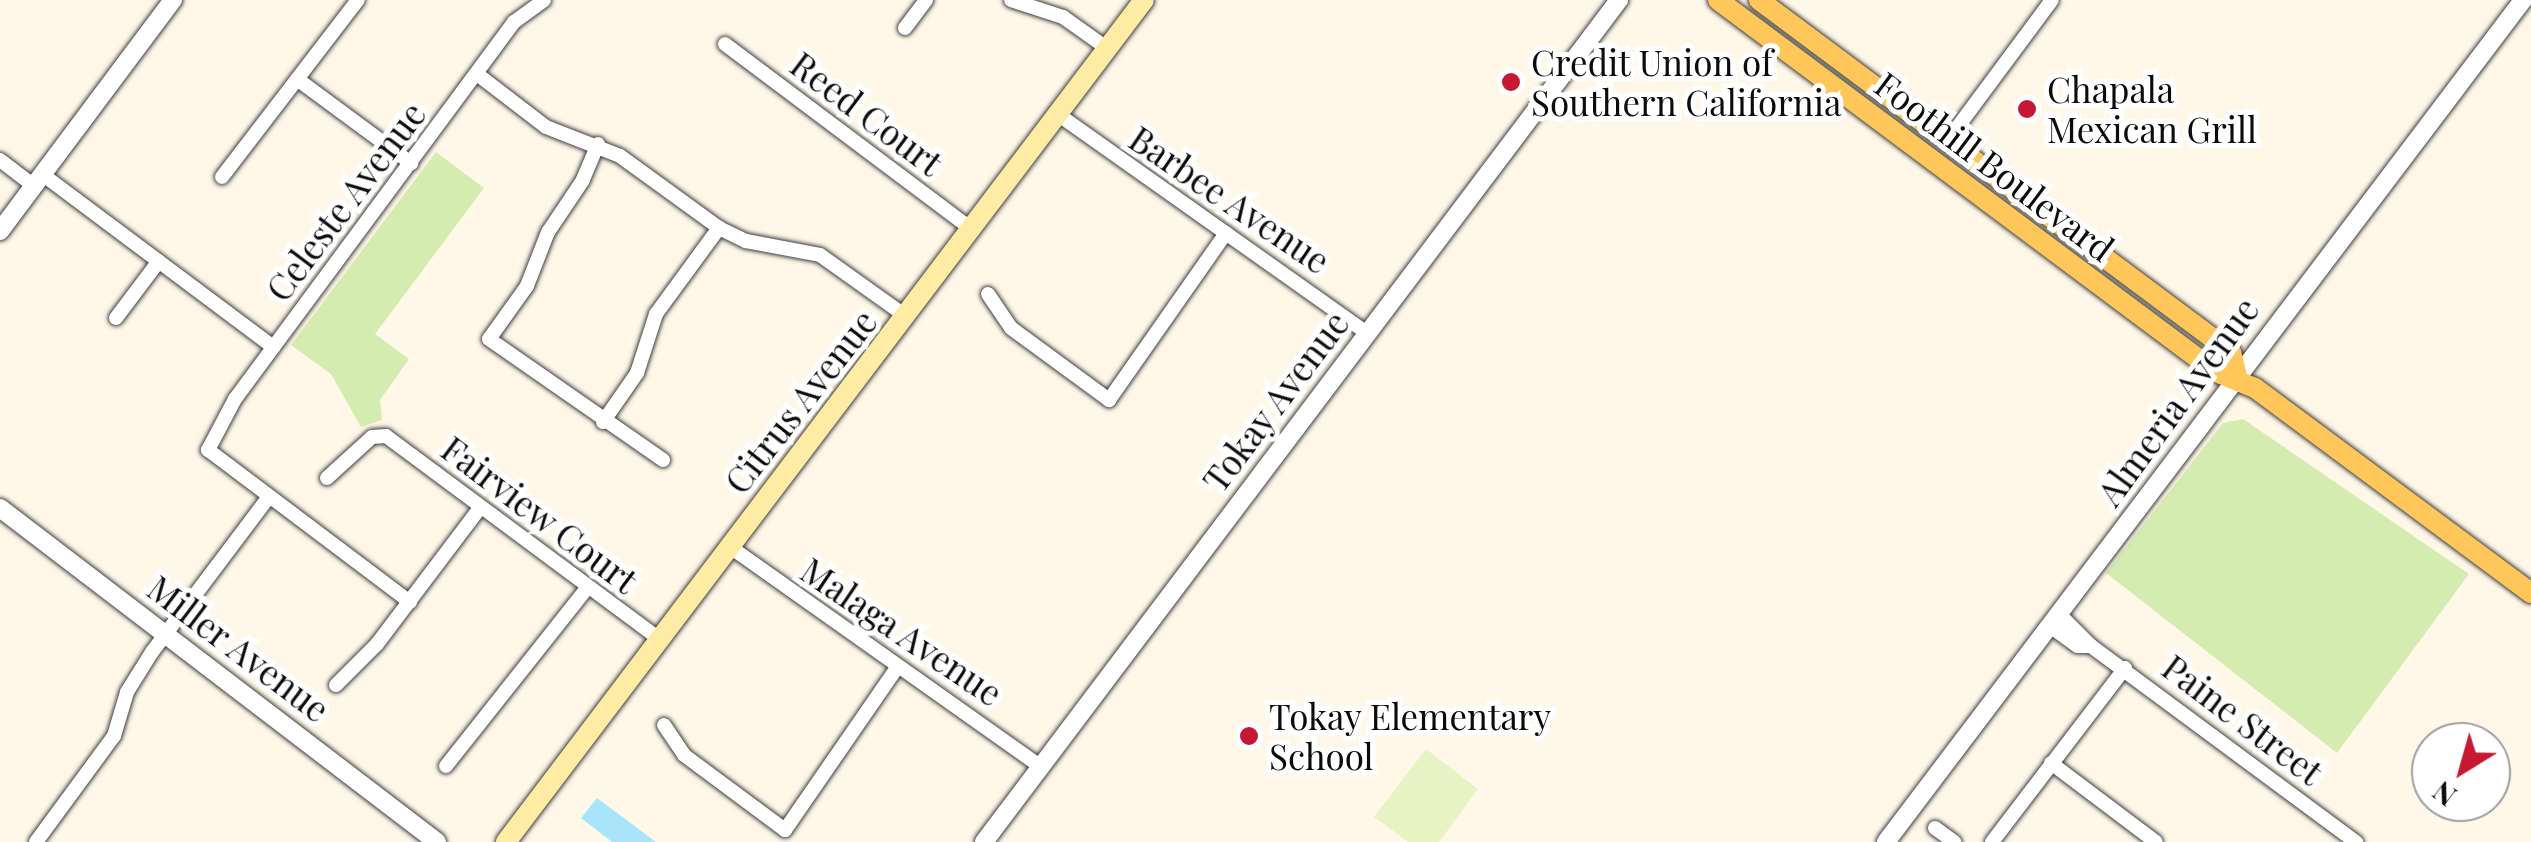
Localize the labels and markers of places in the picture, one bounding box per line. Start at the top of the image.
place label: Credit Union of Southern California [1531,41,1841,123]
place label: Chapala Mexican Grill [2047,68,2257,150]
marker: Credit Union of Southern California [1500,71,1522,93]
marker: Chapala Mexican Grill [2016,98,2038,120]
place label: Tokay Elementary School [1269,695,1552,777]
marker: Tokay Elementary School [1238,725,1260,747]

